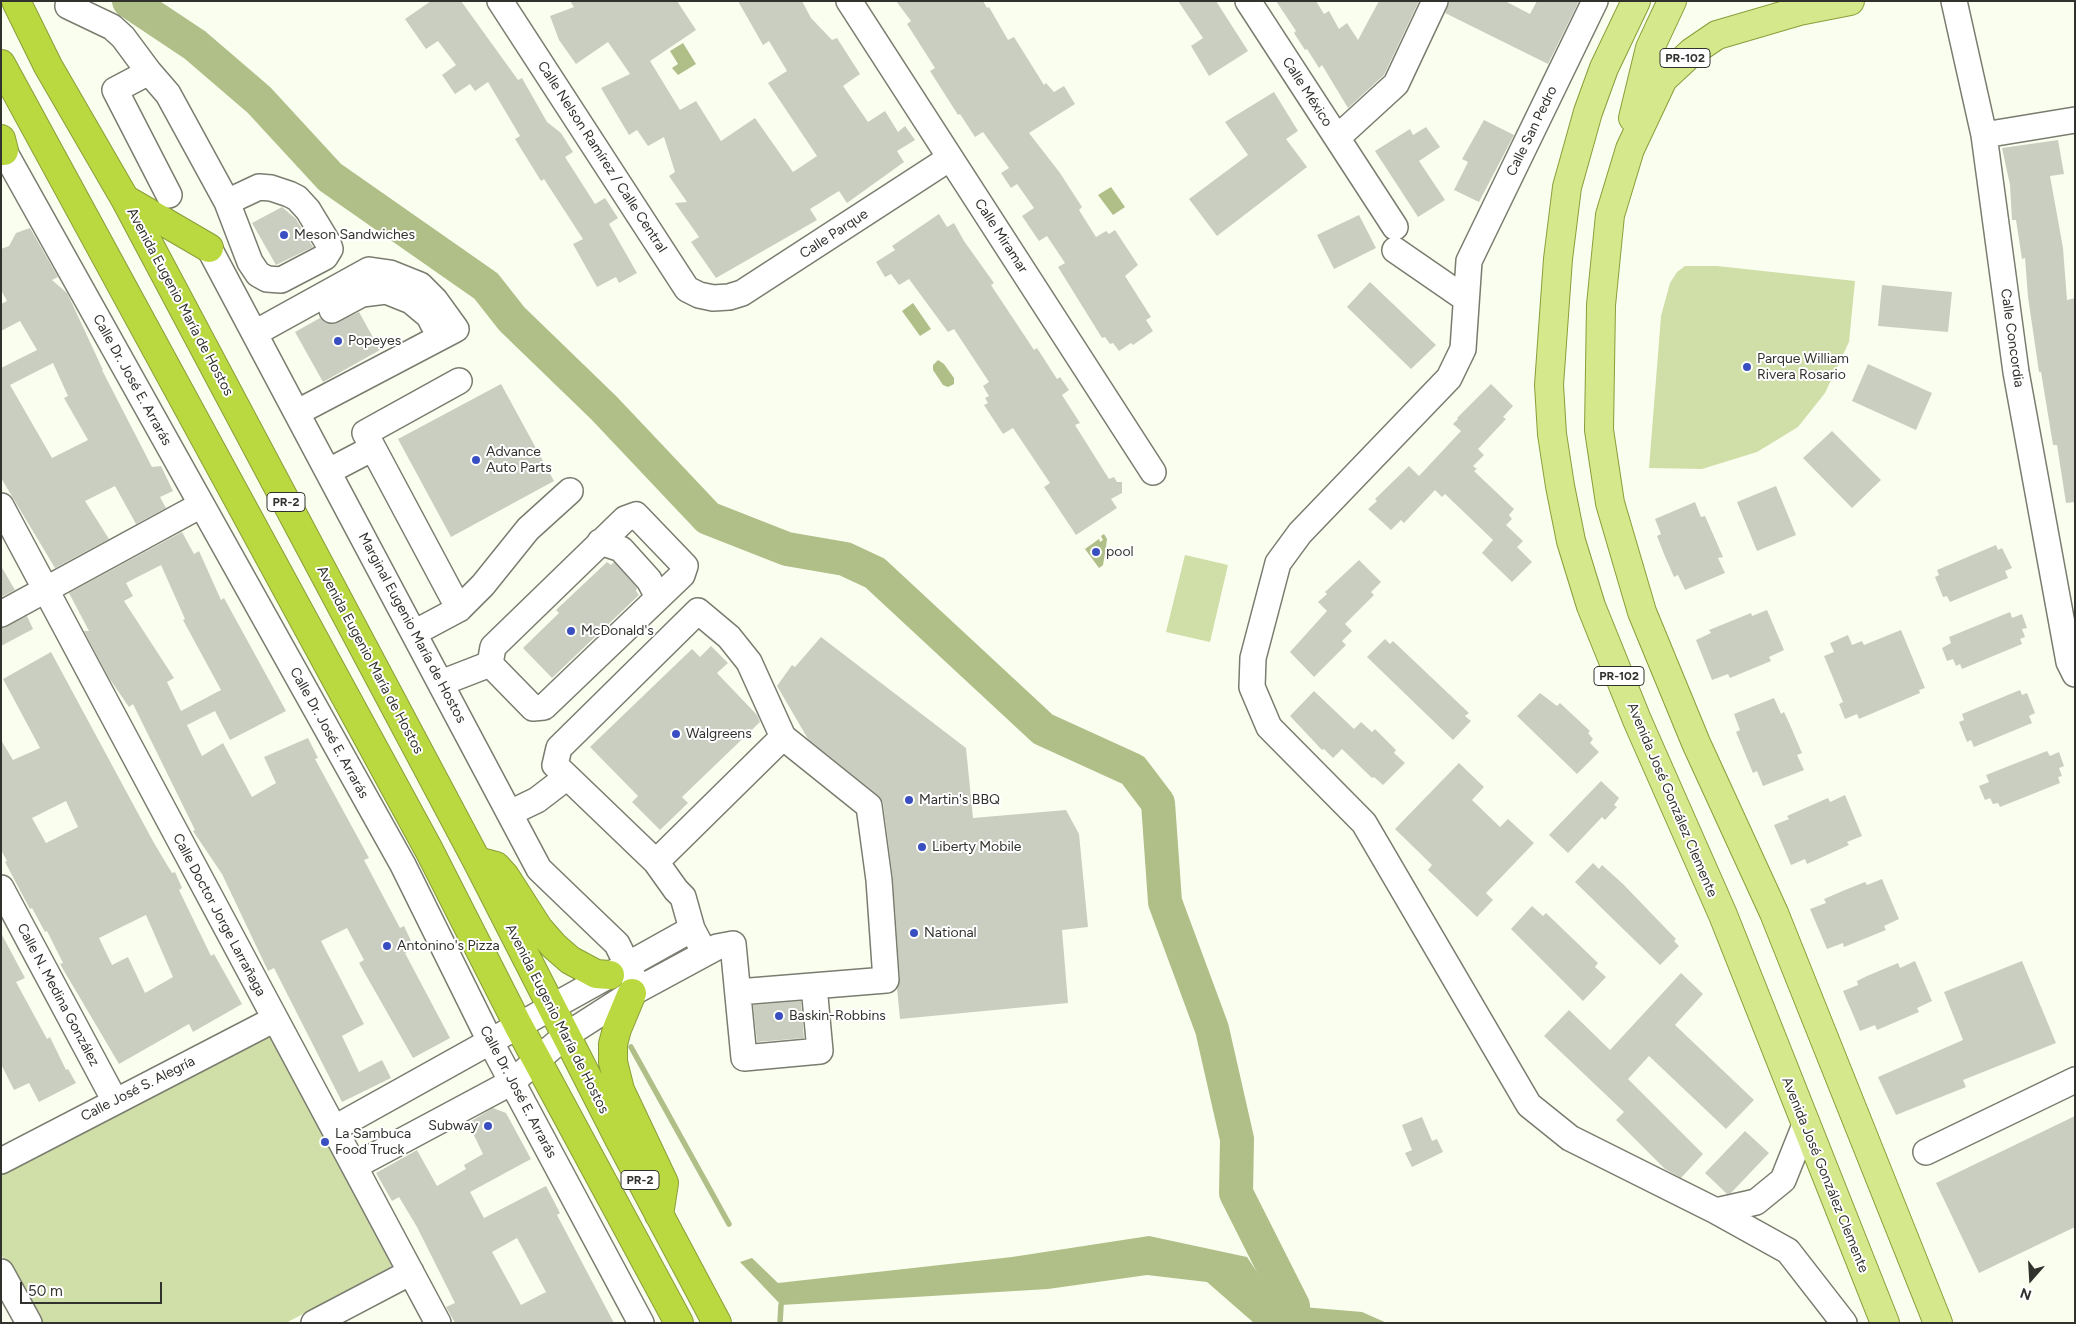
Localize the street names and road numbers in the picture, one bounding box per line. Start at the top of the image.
road number: PR-102 [1660,48,1710,68]
street label: Calle México [1278,54,1336,130]
street label: Calle Nelson Ramírez / Calle Central [534,58,670,256]
street label: Calle San Pedro [1503,83,1561,179]
street label: Calle Miramar [971,196,1031,276]
street label: Avenida Eugenio María de Hostos [123,205,237,399]
street label: Calle Parque [797,206,871,262]
street label: Calle Concordia [1997,288,2027,388]
street label: Calle Dr. José E. Arrarás [89,312,175,448]
road number: PR-2 [267,492,305,512]
street label: Marginal Eugenio María de Hostos [355,530,469,726]
street label: Avenida Eugenio María de Hostos [313,563,427,757]
street label: Calle Dr. José E. Arrarás [286,665,372,801]
road number: PR-102 [1594,666,1644,686]
street label: Avenida José González Clemente [1623,700,1721,900]
street label: Calle Doctor Jorge Larrañaga [169,831,269,999]
street label: Calle N. Medina González [13,921,103,1069]
street label: Avenida Eugenio María de Hostos [502,921,612,1117]
street label: Calle Dr. José E. Arrarás [476,1023,560,1161]
street label: Calle José S. Alegría [78,1053,198,1125]
street label: Avenida José González Clemente [1778,1075,1872,1275]
road number: PR-2 [621,1170,659,1190]

